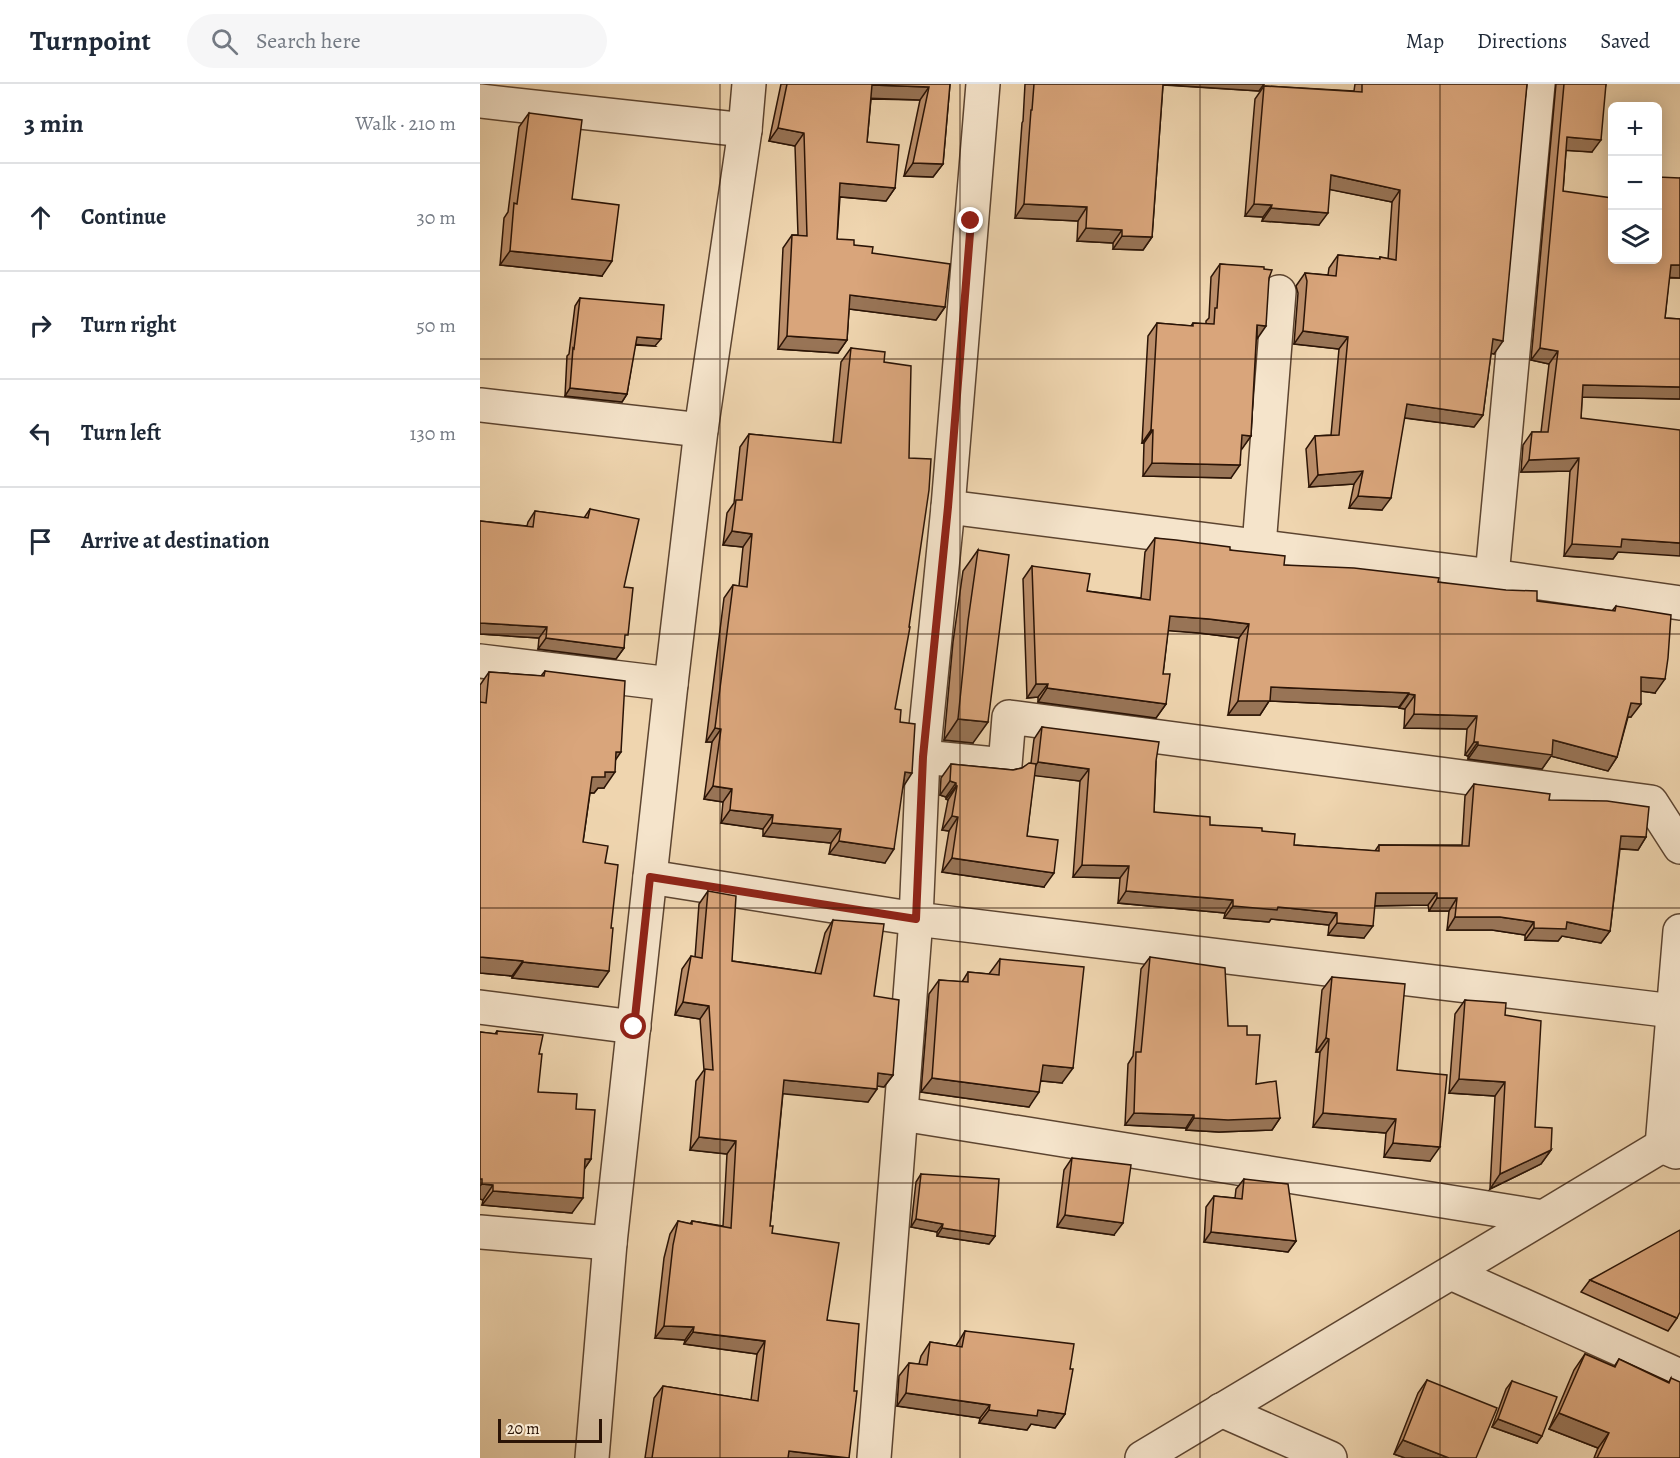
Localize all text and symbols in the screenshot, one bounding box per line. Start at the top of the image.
search box [187,14,607,68]
text: Turnpoint [30,22,151,60]
icon: search [208,25,241,58]
text: Search here [256,26,361,56]
text: Map [1406,27,1444,55]
text: Directions [1477,27,1567,55]
text: Saved [1600,27,1650,55]
map controls [1608,102,1662,264]
button: + [1608,102,1662,156]
text: 3 min [24,106,84,141]
text: Walk · 210 m [355,110,456,137]
button: − [1608,156,1662,210]
icon: ahead [24,201,57,234]
text: Continue [81,202,166,232]
text: 30 m [416,204,456,231]
route end [957,207,983,233]
button: layers [1608,210,1662,264]
icon: right [24,309,57,342]
text: Turn right [81,310,177,340]
text: 50 m [416,312,456,339]
icon: left [24,417,57,450]
text: Turn left [81,418,161,448]
text: 130 m [410,420,456,447]
icon: arrive [24,525,57,558]
text: Arrive at destination [81,526,270,556]
route start [620,1013,646,1039]
scale bar [498,1416,602,1444]
text: 20 m [507,1418,540,1440]

